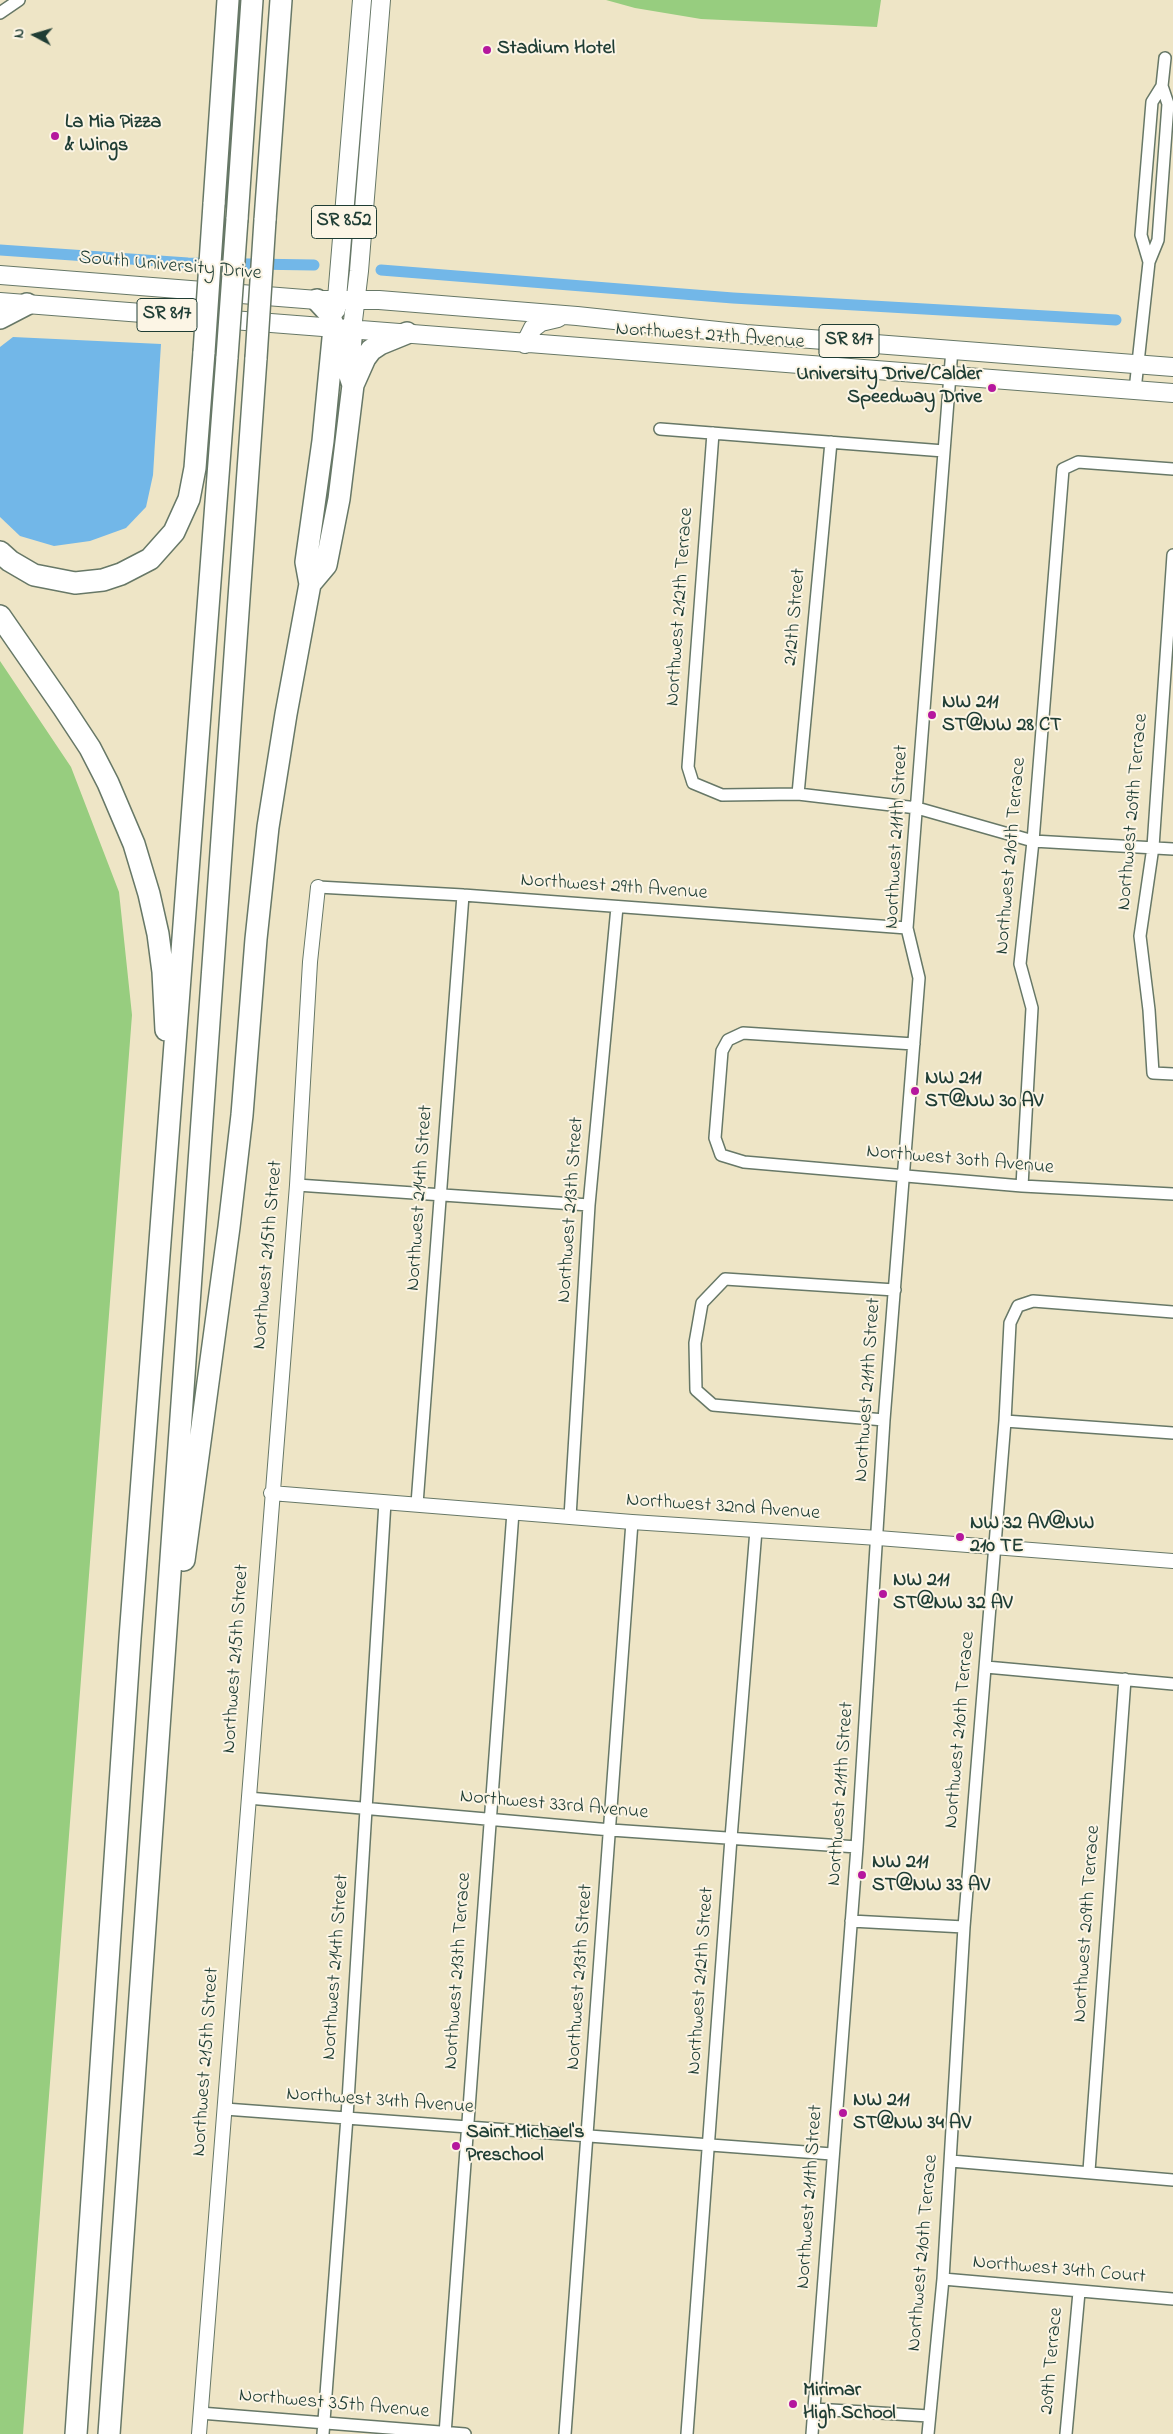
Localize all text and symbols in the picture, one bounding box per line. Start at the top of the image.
north arrow [10,10,60,60]
text: N [9,28,31,39]
place label: Stadium Hotel [497,38,615,62]
marker: Stadium Hotel [481,44,493,56]
place label: La Mia Pizza & Wings [65,112,161,159]
marker: La Mia Pizza & Wings [49,130,61,142]
road number: SR 852 [312,206,376,238]
street label: South University Drive [77,247,263,287]
road number: SR 817 [137,298,197,332]
street label: Northwest 27th Avenue [615,318,805,356]
road number: SR 817 [819,324,879,358]
place label: University Drive/Calder Speedway Drive [796,364,982,411]
marker: University Drive/Calder Speedway Drive [986,382,998,394]
street label: Northwest 212th Terrace [662,507,700,707]
street label: 212th Street [780,567,812,667]
place label: NW 211 ST@NW 28 CT [942,692,1061,739]
marker: NW 211 ST@NW 28 CT [926,709,938,721]
street label: Northwest 209th Terrace [1113,713,1155,911]
street label: Northwest 211th Street [881,744,915,930]
street label: Northwest 210th Terrace [991,756,1033,956]
street label: Northwest 29th Avenue [520,869,708,907]
place label: NW 211 ST@NW 30 AV [925,1068,1043,1115]
marker: NW 211 ST@NW 30 AV [909,1085,921,1097]
street label: Northwest 214th Street [403,1104,439,1292]
street label: Northwest 213th Street [554,1116,590,1304]
street label: Northwest 30th Avenue [865,1141,1055,1181]
street label: Northwest 215th Street [249,1159,289,1351]
street label: Northwest 211th Street [851,1297,887,1483]
street label: Northwest 32nd Avenue [625,1489,821,1527]
place label: NW 32 AV@NW 210 TE [970,1513,1094,1560]
marker: NW 32 AV@NW 210 TE [954,1531,966,1543]
street label: Northwest 215th Street [218,1564,256,1754]
place label: NW 211 ST@NW 32 AV [893,1570,1013,1617]
marker: NW 211 ST@NW 32 AV [877,1588,889,1600]
street label: Northwest 210th Terrace [940,1630,982,1830]
street label: Northwest 211th Street [824,1701,860,1887]
street label: Northwest 33rd Avenue [459,1786,649,1826]
street label: Northwest 209th Terrace [1069,1825,1107,2023]
place label: NW 211 ST@NW 33 AV [872,1852,990,1899]
marker: NW 211 ST@NW 33 AV [856,1869,868,1881]
street label: Northwest 213th Terrace [440,1872,478,2070]
street label: Northwest 214th Street [319,1873,355,2061]
street label: Northwest 213th Street [563,1883,599,2071]
street label: Northwest 212th Street [683,1886,721,2076]
street label: Northwest 215th Street [188,1967,226,2157]
street label: Northwest 34th Avenue [285,2083,475,2121]
place label: NW 211 ST@NW 34 AV [853,2090,971,2137]
street label: Northwest 211th Street [793,2104,829,2290]
marker: NW 211 ST@NW 34 AV [837,2107,849,2119]
place label: Saint Michael's Preschool [466,2122,584,2169]
marker: Saint Michael's Preschool [450,2140,462,2152]
street label: Northwest 210th Terrace [903,2153,945,2353]
street label: Northwest 34th Court [971,2251,1147,2291]
street label: 209th Terrace [1036,2307,1070,2415]
place label: Mirimar High School [803,2380,896,2427]
street label: Northwest 35th Avenue [238,2385,430,2425]
marker: Mirimar High School [787,2398,799,2410]

